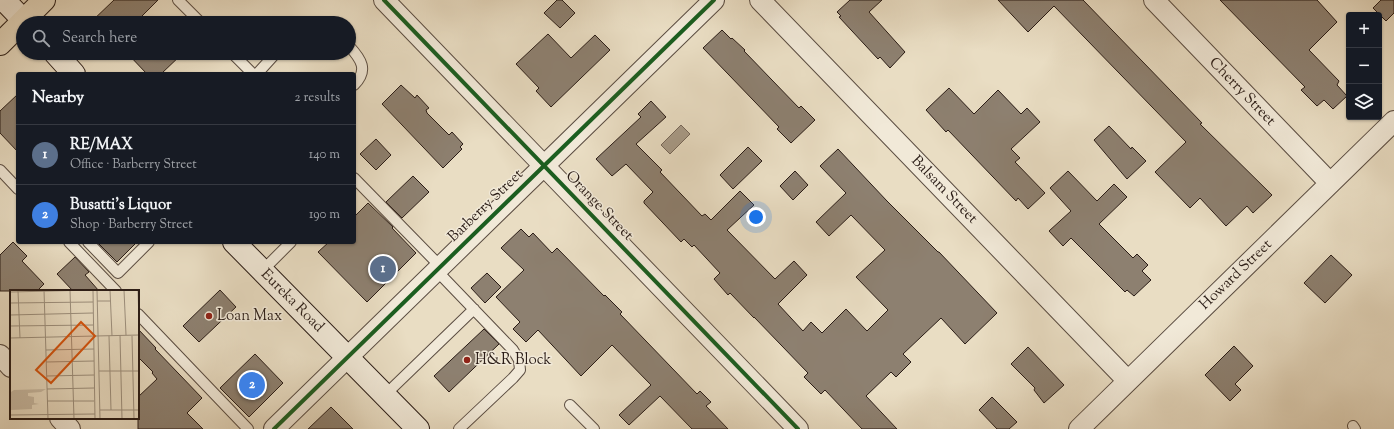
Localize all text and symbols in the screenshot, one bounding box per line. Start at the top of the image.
map controls [1346,12,1382,120]
button: + [1346,12,1382,48]
search box [16,16,356,60]
icon: search [30,27,52,49]
text: Search here [62,28,137,49]
button: − [1346,48,1382,84]
street label: Cherry Street [1204,53,1280,131]
button: layers [1346,84,1382,120]
text: Nearby [32,86,84,110]
text: 2 results [295,89,340,107]
text: RE/MAX [70,135,133,156]
text: 1 [43,146,47,164]
text: 140 m [309,146,340,164]
street label: Balsam Street [906,151,982,229]
text: Office · Barberry Street [70,156,197,174]
street label: Barberry Street [444,165,528,247]
street label: Orange Street [560,166,638,246]
text: Busatti's Liquor [70,195,172,216]
text: 2 [42,206,48,224]
text: 190 m [309,206,340,224]
your location [746,207,766,227]
text: Shop · Barberry Street [70,216,193,234]
street label: Howard Street [1195,235,1277,315]
pin: 1 [370,254,396,284]
street label: Eureka Road [255,264,329,338]
inset map [10,290,139,419]
place label: Loan Max [217,306,282,327]
marker: Loan Max [204,311,214,321]
place label: H&R Block [475,350,552,371]
marker: H&R Block [462,355,472,365]
pin: 2 [239,370,265,400]

